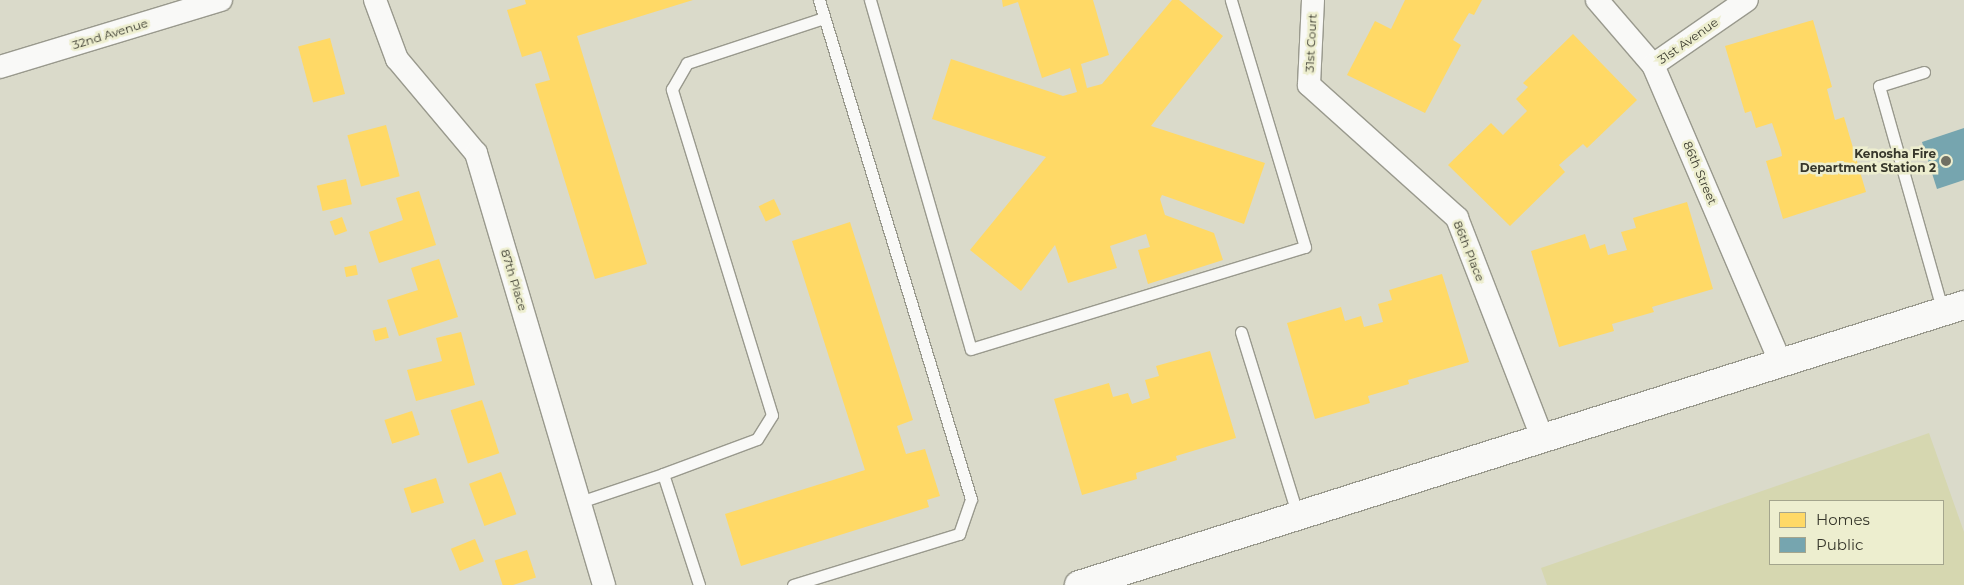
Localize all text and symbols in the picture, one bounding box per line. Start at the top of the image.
street label: 31st Court [1302,13,1320,73]
street label: 31st Avenue [1655,15,1721,67]
street label: 32nd Avenue [71,16,149,52]
street label: 86th Street [1680,139,1720,207]
place label: Kenosha Fire Department Station 2 [1800,147,1936,175]
marker: Kenosha Fire Department Station 2 [1940,155,1952,167]
street label: 86th Place [1450,219,1488,283]
street label: 87th Place [498,248,530,312]
legend [1769,500,1944,565]
text: Homes [1816,510,1870,529]
text: Public [1816,535,1864,554]

